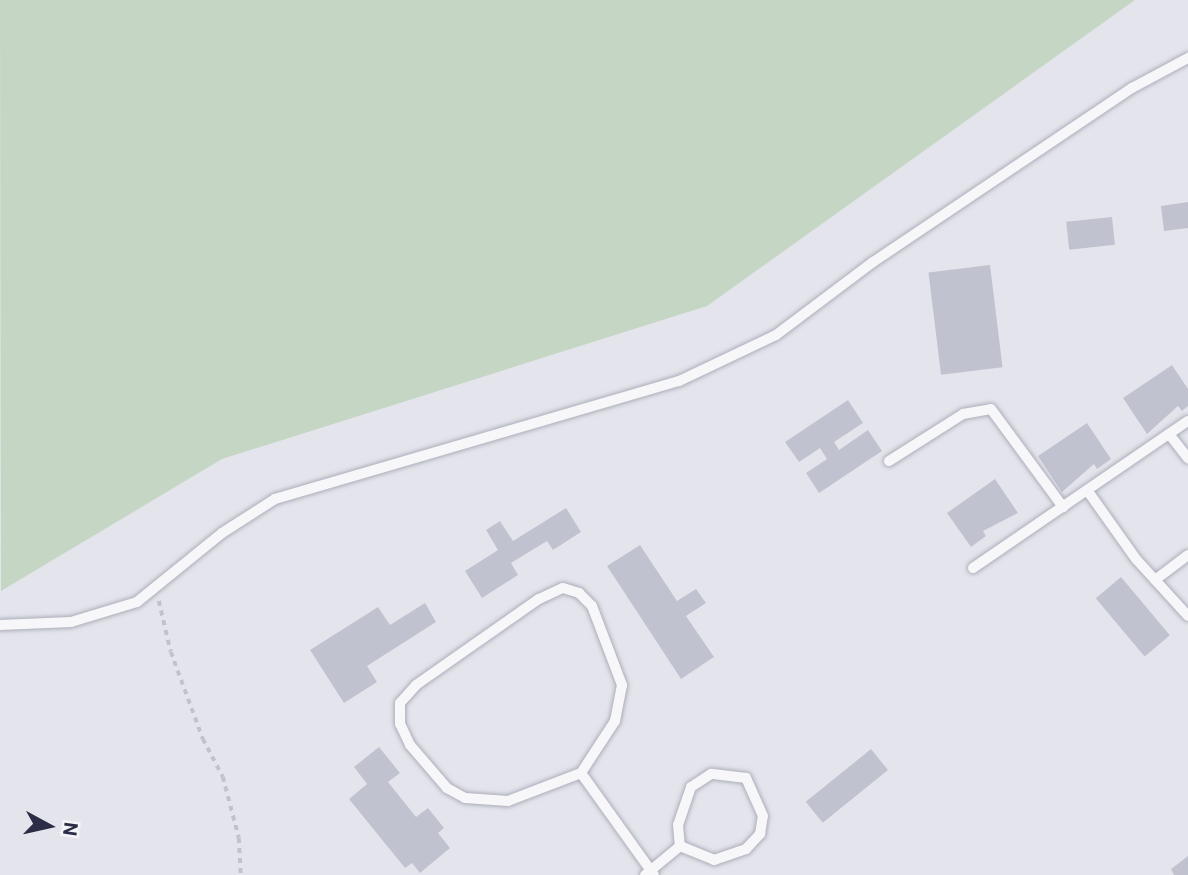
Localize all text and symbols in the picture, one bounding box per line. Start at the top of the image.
north arrow [14,791,84,861]
text: N [58,821,83,837]

